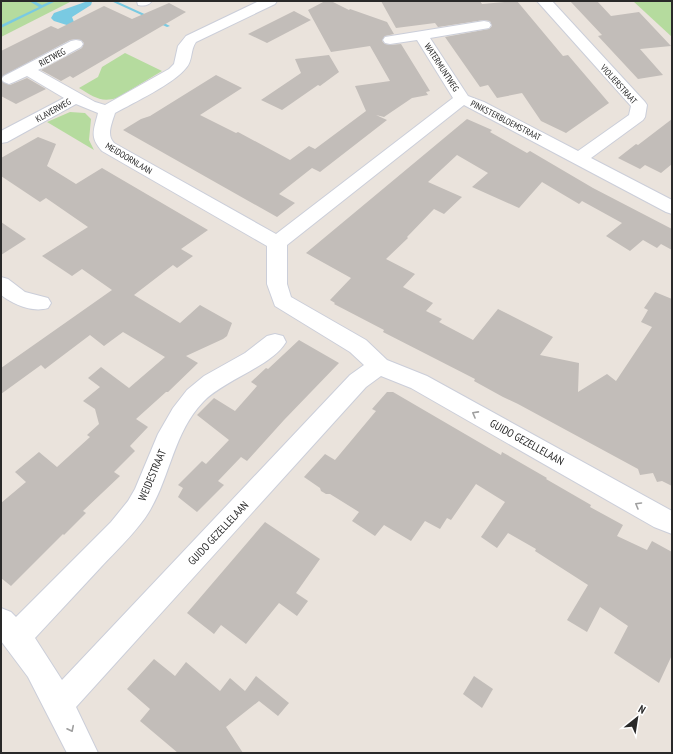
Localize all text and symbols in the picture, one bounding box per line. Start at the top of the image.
street label: WATERMUNTWEG [422,41,462,94]
street label: RIETWEG [37,45,68,69]
street label: VIOLIERSTRAAT [598,61,640,106]
street label: KLAVERWEG [33,96,73,124]
street label: PINKSTERBLOEMSTRAAT [469,98,543,142]
street label: MEIDOORNLAAN [104,140,155,176]
one-way arrow [472,411,480,418]
street label: GUIDO GEZELLELAAN [488,416,566,468]
street label: WEIDESTRAAT [135,447,169,503]
street label: GUIDO GEZELLELAAN [185,498,251,568]
one-way arrow [635,502,642,509]
north arrow [617,698,657,738]
text: N [636,702,648,717]
one-way arrow [66,724,74,732]

